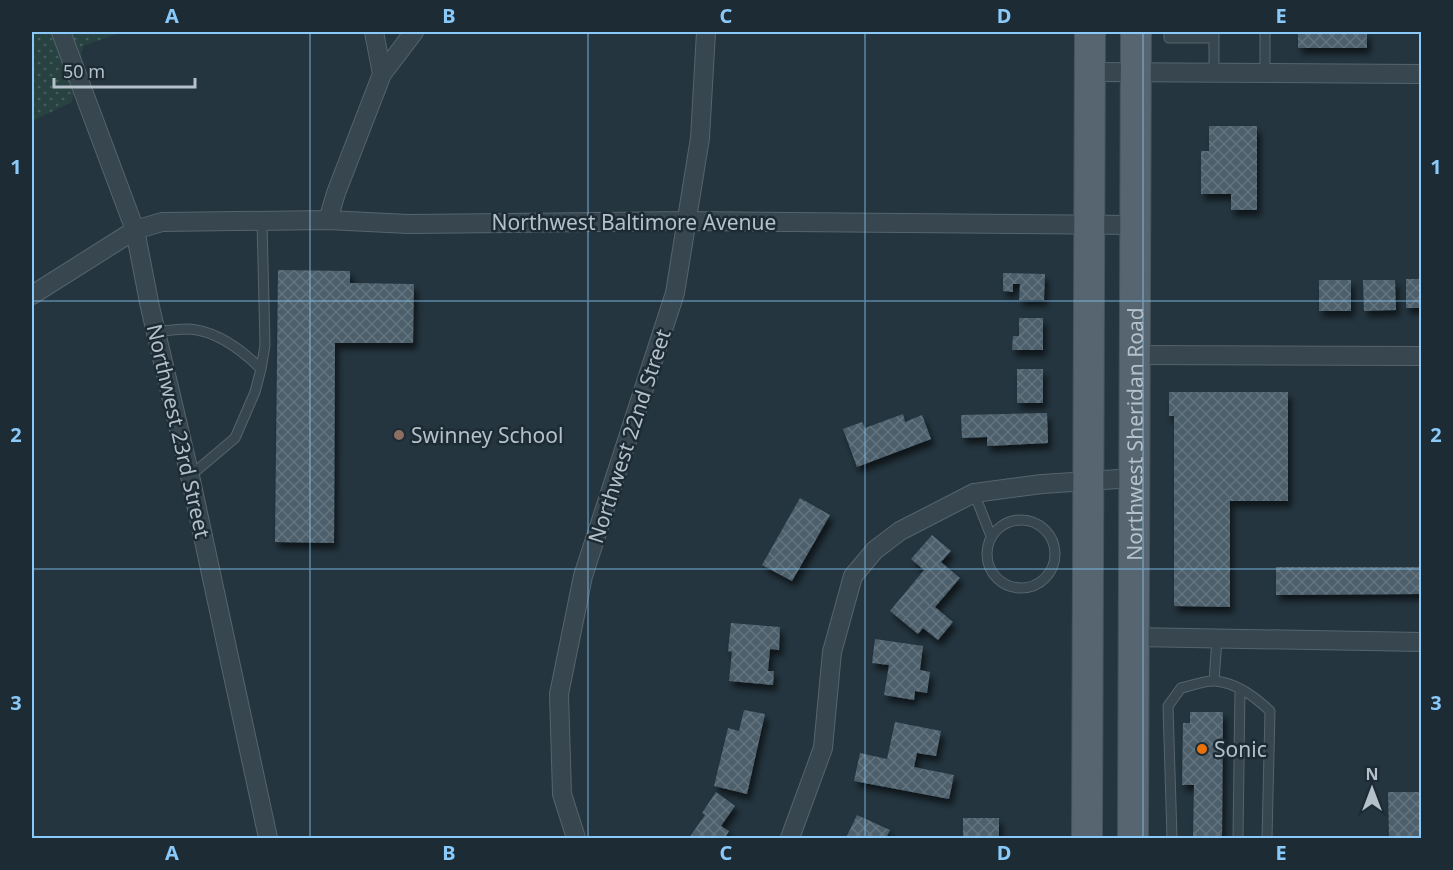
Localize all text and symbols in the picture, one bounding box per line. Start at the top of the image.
text: A [165,2,179,29]
text: B [442,2,456,29]
text: C [720,2,733,29]
text: D [997,2,1011,29]
text: E [1275,2,1287,29]
scale bar [54,51,195,89]
text: 50 m [63,59,105,83]
text: 1 [10,153,22,180]
text: 1 [1430,153,1442,180]
street label: Northwest Baltimore Avenue [492,208,776,236]
street label: Northwest Sheridan Road [1120,307,1149,561]
street label: Northwest 23rd Street [141,321,217,541]
street label: Northwest 22nd Street [581,325,677,547]
text: 2 [10,421,22,448]
place label: Swinney School [411,421,563,449]
text: 2 [1430,421,1442,448]
marker: Swinney School [392,428,406,442]
text: 3 [10,689,22,716]
text: 3 [1430,689,1442,716]
place label: Sonic [1214,735,1267,763]
marker: Sonic [1195,742,1209,756]
north arrow [1342,759,1402,819]
text: N [1365,763,1379,785]
text: A [165,839,179,866]
text: B [442,839,456,866]
text: C [720,839,733,866]
text: D [997,839,1011,866]
text: E [1275,839,1287,866]

